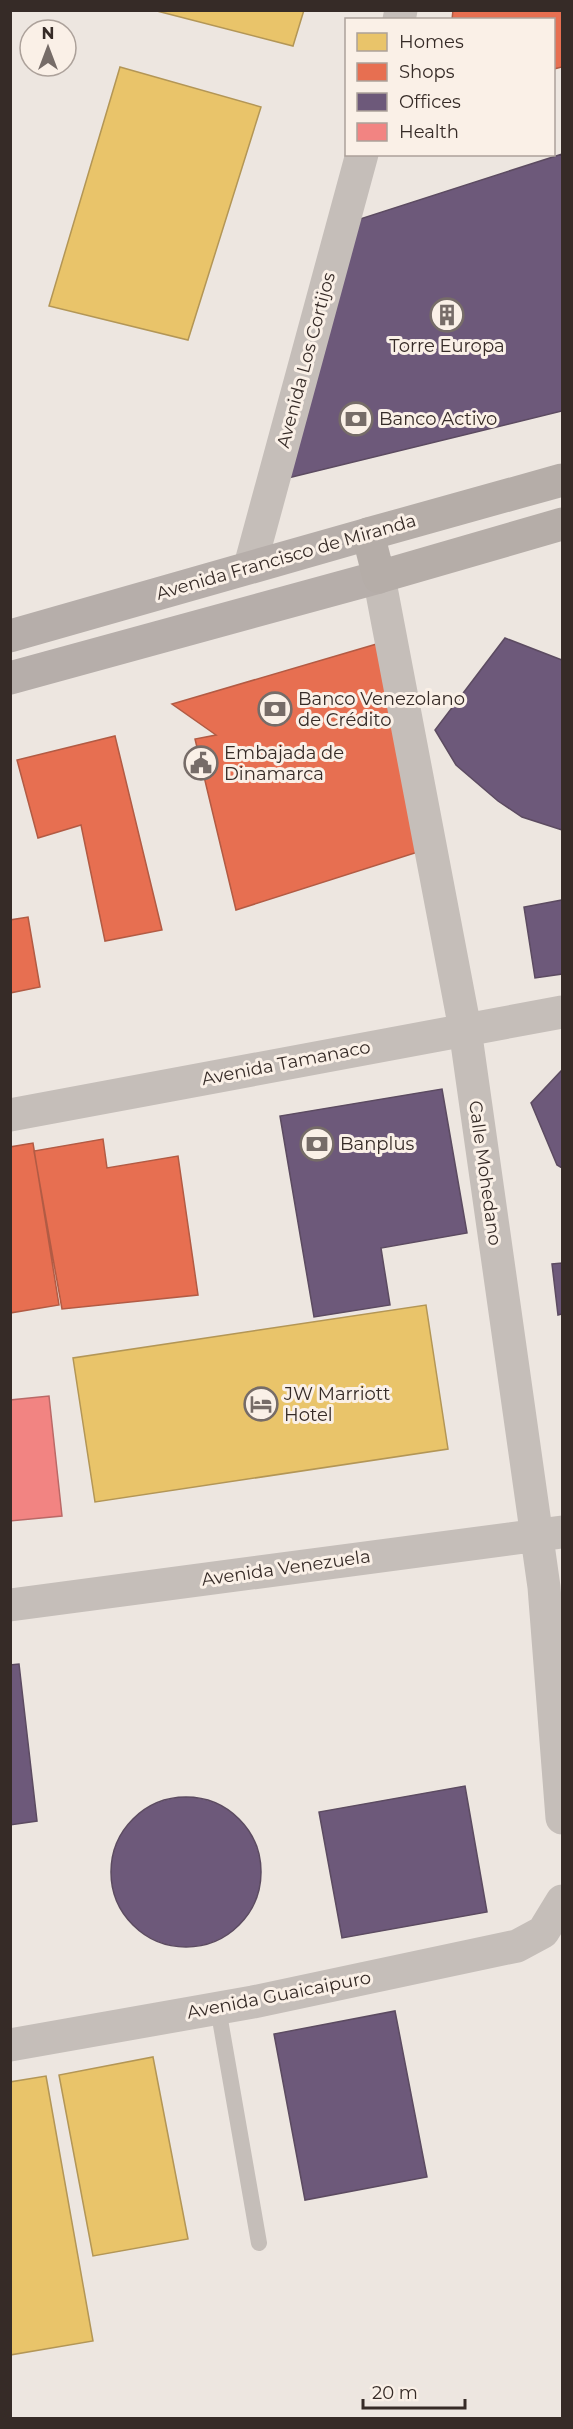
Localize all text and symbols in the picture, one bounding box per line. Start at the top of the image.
north arrow [18,18,78,78]
legend [345,18,555,156]
text: N [42,24,54,43]
text: Homes [399,31,464,53]
text: Shops [399,61,455,83]
text: Offices [399,91,461,113]
text: Health [399,121,459,143]
street label: Avenida Los Cortijos [272,270,340,450]
building icon: Torre Europa [429,297,465,333]
place label: Torre Europa [389,335,505,357]
bank icon: Banco Activo [338,401,374,437]
place label: Banco Activo [379,408,497,430]
street label: Avenida Francisco de Miranda [154,509,418,605]
place label: Banco Venezolano de Crédito [298,688,465,731]
bank icon: Banco Venezolano de Crédito [257,691,293,727]
place label: Embajada de Dinamarca [224,742,344,785]
public building icon: Embajada de Dinamarca [183,745,219,781]
street label: Avenida Tamanaco [200,1036,372,1090]
street label: Calle Mohedano [464,1099,506,1247]
bank icon: Banplus [299,1126,335,1162]
place label: Banplus [340,1133,415,1155]
place label: JW Marriott Hotel [283,1383,390,1426]
hotel icon: JW Marriott Hotel [243,1386,279,1422]
street label: Avenida Venezuela [200,1545,372,1591]
street label: Avenida Guaicaipuro [185,1966,373,2024]
scale bar [363,2372,465,2410]
text: 20 m [372,2382,418,2404]

